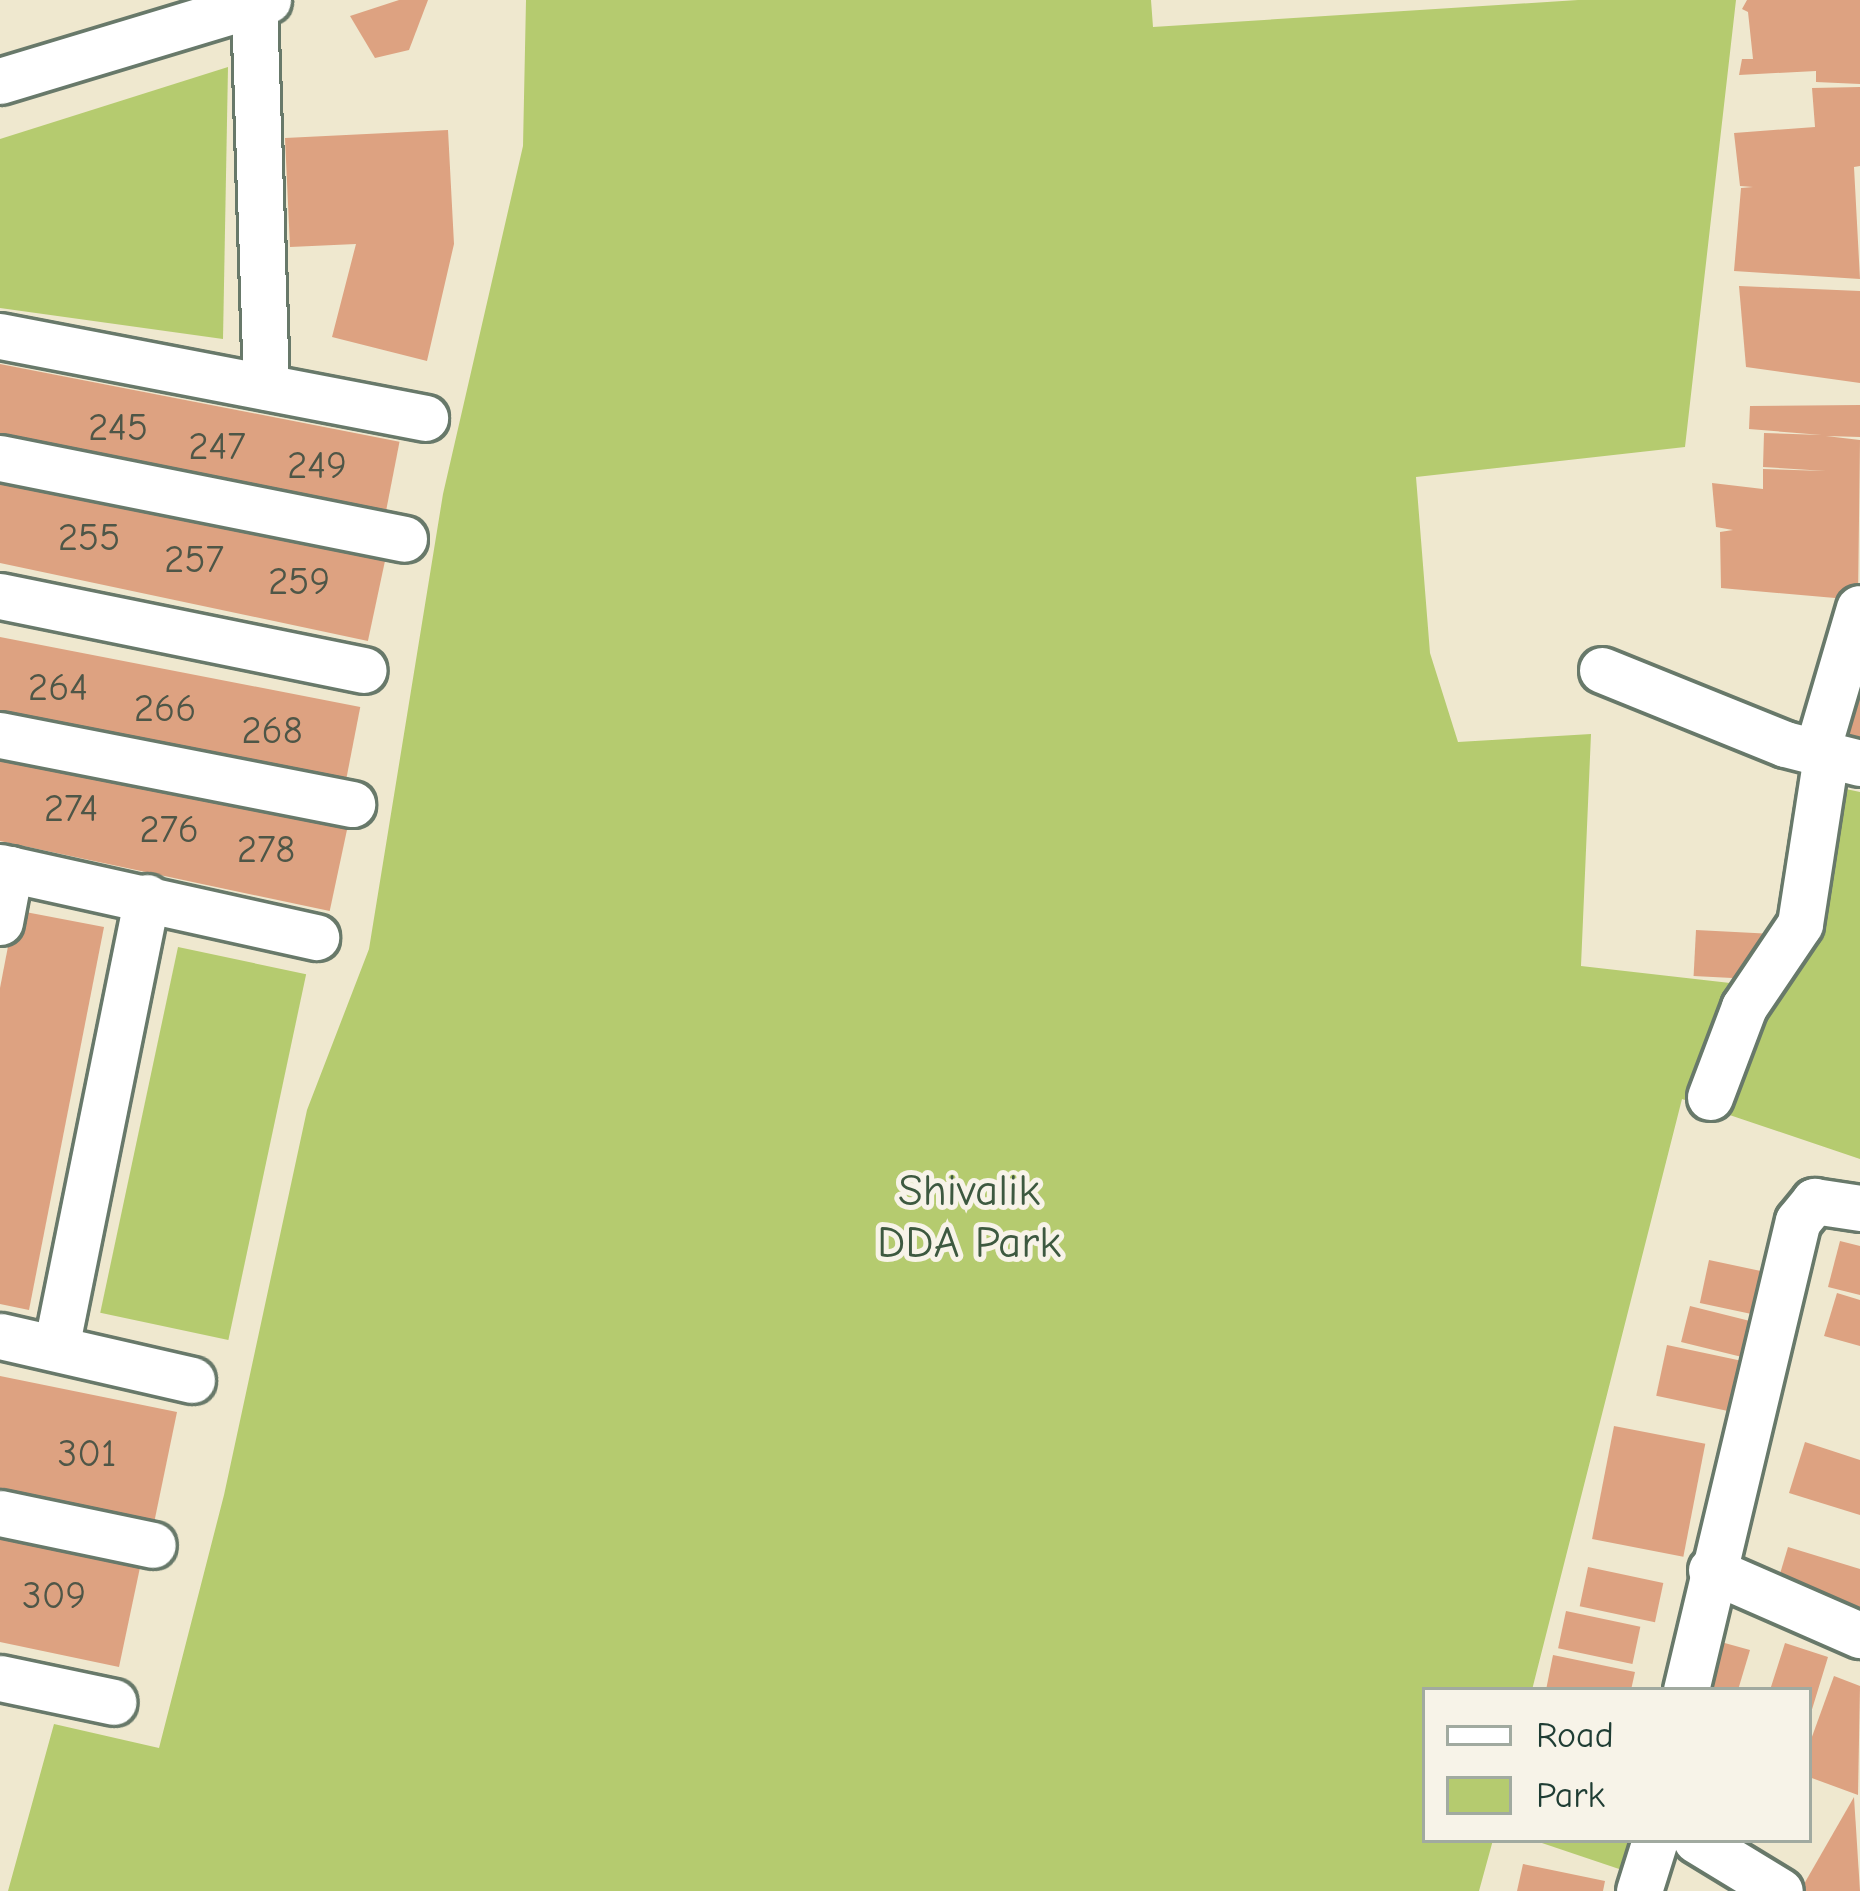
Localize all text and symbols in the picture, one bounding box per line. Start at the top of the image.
house number: 245 [88,405,148,451]
house number: 247 [188,424,246,470]
house number: 249 [287,443,347,489]
house number: 255 [58,515,120,561]
house number: 257 [164,537,224,583]
house number: 259 [268,559,330,605]
house number: 264 [28,665,88,711]
house number: 266 [134,686,196,732]
house number: 268 [241,708,303,754]
house number: 274 [44,786,98,832]
house number: 276 [139,807,199,853]
house number: 278 [237,827,295,873]
park label: Shivalik DDA Park [877,1164,1061,1270]
house number: 301 [58,1431,116,1477]
house number: 309 [22,1573,86,1619]
legend [1422,1687,1812,1843]
text: Road [1536,1715,1614,1756]
text: Park [1536,1775,1605,1816]

